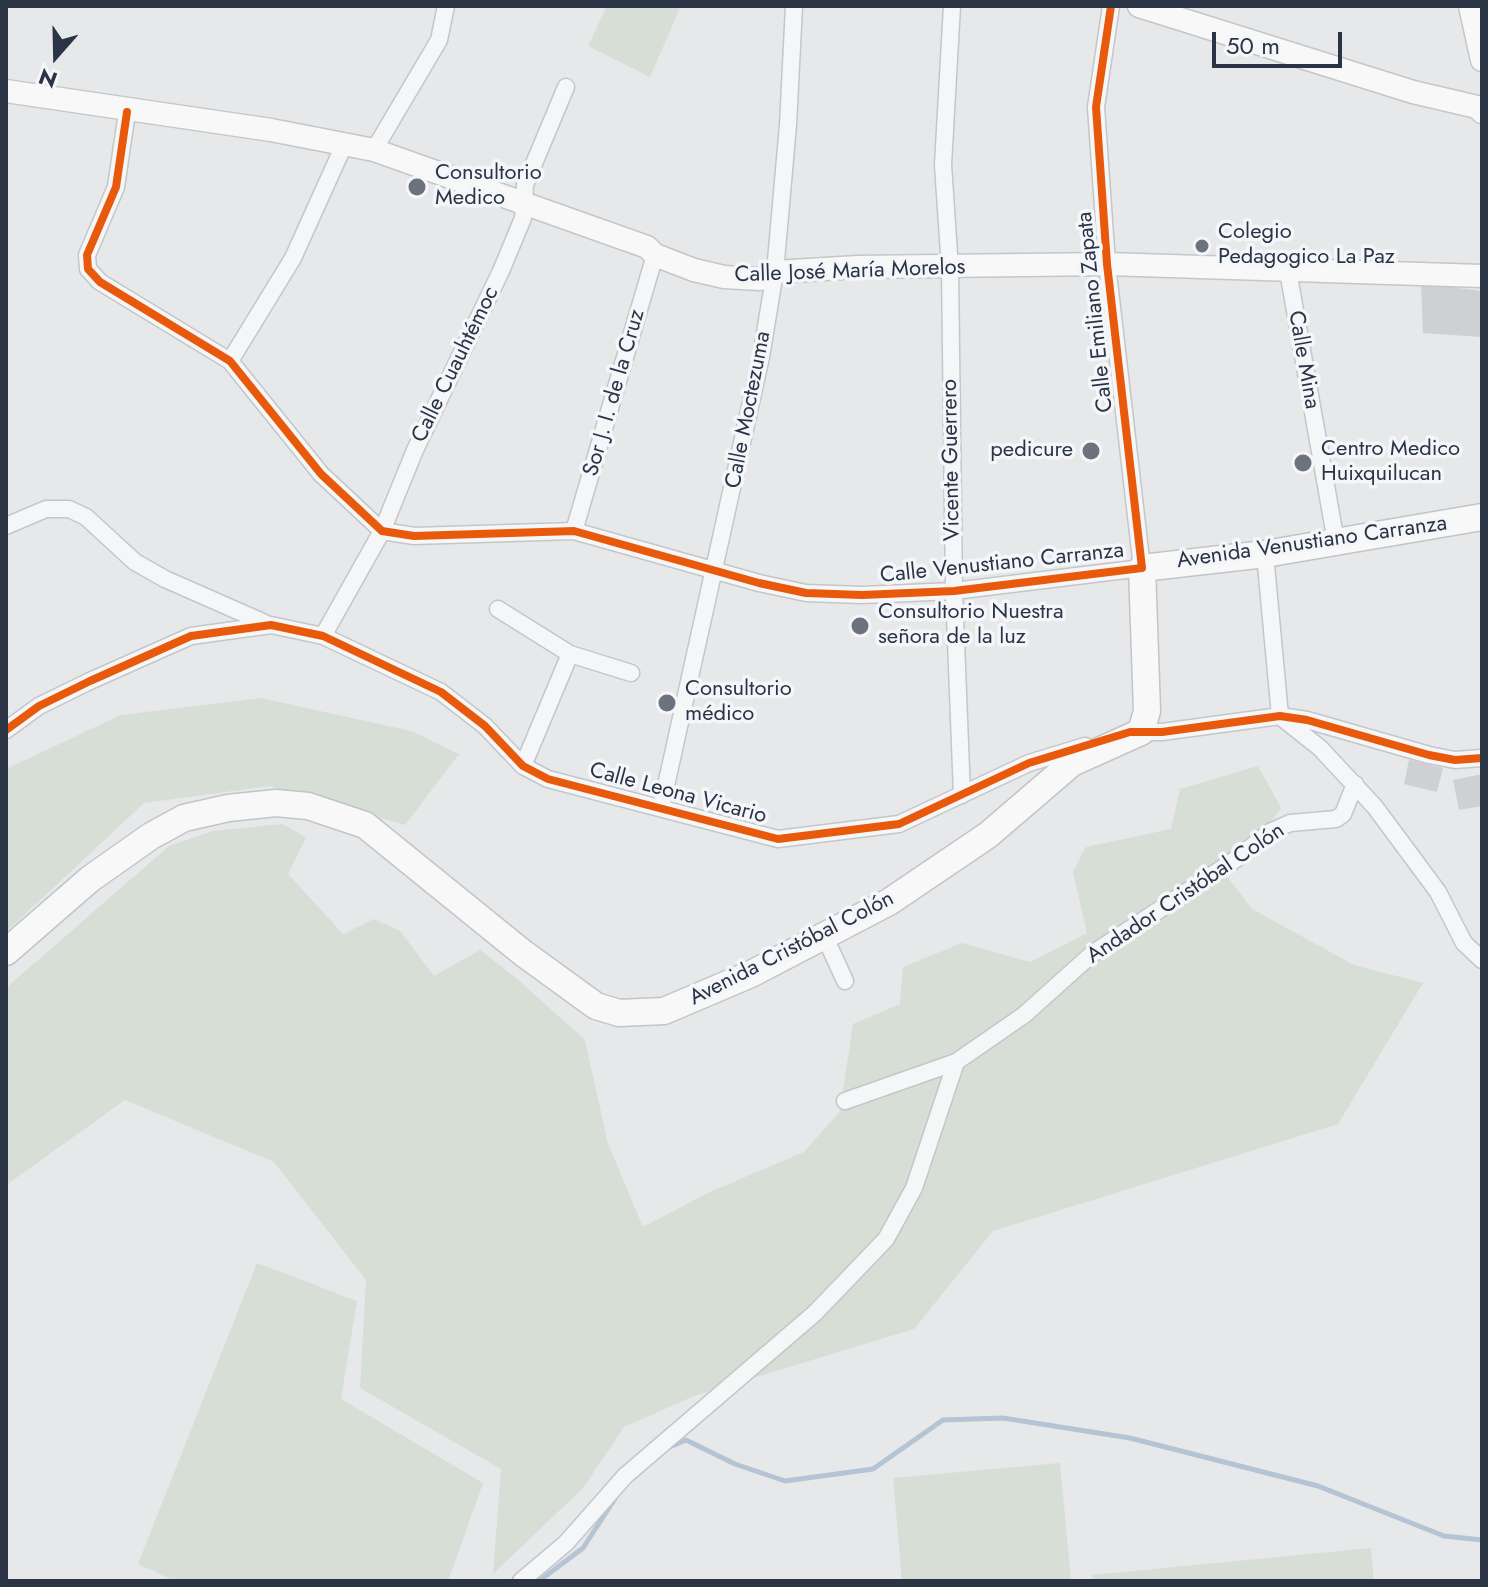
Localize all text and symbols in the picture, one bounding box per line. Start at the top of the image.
north arrow [16,16,96,96]
scale bar [1216,16,1346,66]
text: 50 m [1226,28,1280,63]
text: N [34,61,61,97]
place label: Consultorio Medico [435,161,542,212]
marker: Consultorio Medico [406,176,428,198]
street label: Calle Emiliano Zapata [1072,210,1120,414]
place label: Colegio Pedagogico La Paz [1218,220,1395,272]
marker: Colegio Pedagogico La Paz [1193,237,1211,255]
street label: Calle José María Morelos [734,255,966,289]
street label: Calle Cuauhtémoc [407,283,505,447]
street label: Sor J. I. de la Cruz [579,307,651,479]
street label: Calle Mina [1281,309,1325,411]
street label: Calle Moctezuma [721,329,777,491]
street label: Vicente Guerrero [937,379,967,541]
place label: Centro Medico Huixquilucan [1321,437,1460,488]
place label: pedicure [990,438,1073,464]
marker: pedicure [1080,440,1102,462]
marker: Centro Medico Huixquilucan [1292,452,1314,474]
street label: Avenida Venustiano Carranza [1175,511,1449,575]
street label: Calle Venustiano Carranza [879,538,1125,590]
place label: Consultorio Nuestra señora de la luz [878,600,1063,652]
marker: Consultorio Nuestra señora de la luz [849,615,871,637]
place label: Consultorio médico [685,677,792,728]
marker: Consultorio médico [656,692,678,714]
street label: Calle Leona Vicario [587,758,769,830]
street label: Andador Cristóbal Colón [1082,818,1290,970]
street label: Avenida Cristóbal Colón [685,886,899,1012]

